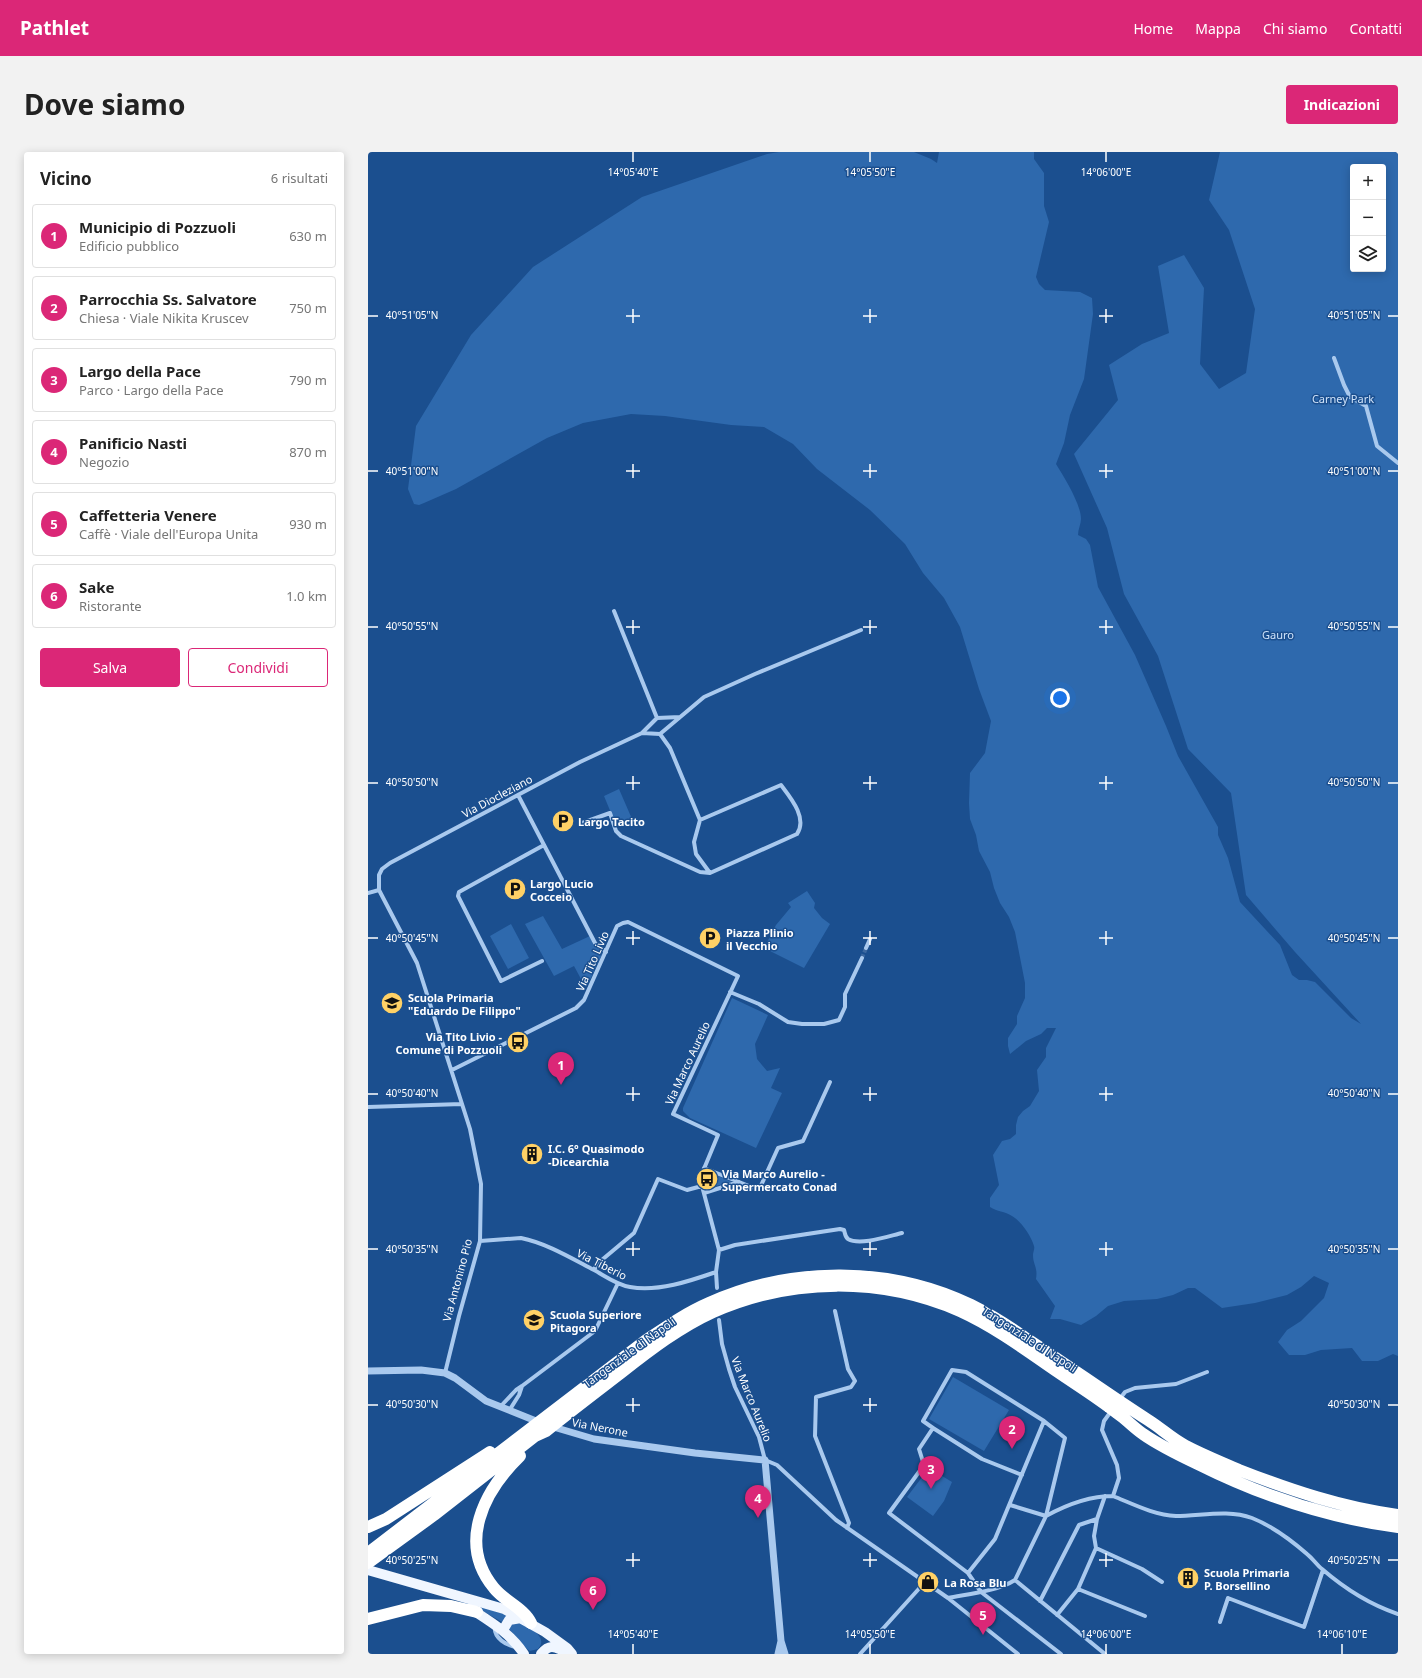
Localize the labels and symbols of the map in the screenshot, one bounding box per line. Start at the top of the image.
text: 14°05'40"E [608,165,658,179]
text: 14°05'50"E [845,165,895,179]
text: 14°06'00"E [1081,165,1131,179]
text: 40°51'05"N [386,308,438,322]
text: 40°51'05"N [1328,308,1380,322]
park label: Carney Park [1312,391,1374,406]
text: 40°51'00"N [386,464,438,478]
text: 40°51'00"N [1328,464,1380,478]
text: 40°50'55"N [386,619,438,633]
text: 40°50'55"N [1328,619,1380,633]
park label: Gauro [1262,627,1294,642]
your location [1050,688,1070,708]
street label: Via Diocleziano [459,771,535,821]
text: 40°50'50"N [386,775,438,789]
text: 40°50'50"N [1328,775,1380,789]
parking icon: Largo Tacito [550,808,576,834]
place label: Largo Tacito [578,814,645,829]
parking icon: Largo Lucio Cocceio [502,876,528,902]
place label: Largo Lucio Cocceio [530,876,593,904]
parking icon: Piazza Plinio il Vecchio [697,925,723,951]
place label: Piazza Plinio il Vecchio [726,925,794,953]
street label: Via Tito Livio [572,928,612,994]
text: 40°50'45"N [386,931,438,945]
text: 40°50'45"N [1328,931,1380,945]
school or university icon: Scuola Primaria "Eduardo De Filippo" [379,990,405,1016]
place label: Scuola Primaria "Eduardo De Filippo" [408,990,521,1018]
street label: Via Marco Aurelio [661,1019,713,1107]
place label: Via Tito Livio - Comune di Pozzuoli [395,1029,502,1057]
bus stop icon: Via Tito Livio - Comune di Pozzuoli [505,1029,531,1055]
pin: 1 [548,1052,574,1085]
text: 40°50'40"N [386,1086,438,1100]
text: 40°50'40"N [1328,1086,1380,1100]
building icon: I.C. 6° Quasimodo -Dicearchia [519,1141,545,1167]
place label: I.C. 6° Quasimodo -Dicearchia [548,1141,644,1169]
bus stop icon: Via Marco Aurelio - Supermercato Conad [694,1166,720,1192]
place label: Via Marco Aurelio - Supermercato Conad [722,1166,837,1194]
street label: Via Antonino Pio [439,1237,475,1323]
text: 40°50'35"N [386,1242,438,1256]
text: 40°50'35"N [1328,1242,1380,1256]
street label: Via Tiberio [574,1245,630,1283]
street label: Tangenziale di Napoli [980,1303,1080,1375]
school or university icon: Scuola Superiore Pitagora [521,1307,547,1333]
place label: Scuola Superiore Pitagora [550,1307,642,1335]
street label: Tangenziale di Napoli [580,1314,678,1390]
street label: Via Marco Aurelio [728,1354,776,1444]
text: 40°50'30"N [386,1397,438,1411]
text: 40°50'30"N [1328,1397,1380,1411]
street label: Via Nerone [571,1414,629,1440]
pin: 2 [999,1416,1025,1449]
pin: 3 [918,1456,944,1489]
pin: 4 [745,1485,771,1518]
text: 40°50'25"N [386,1553,438,1567]
text: 40°50'25"N [1328,1553,1380,1567]
building icon: Scuola Primaria P. Borsellino [1175,1565,1201,1591]
place label: Scuola Primaria P. Borsellino [1204,1565,1290,1593]
shop icon: La Rosa Blu [915,1569,941,1595]
place label: La Rosa Blu [944,1575,1006,1590]
pin: 6 [580,1577,606,1610]
pin: 5 [970,1602,996,1635]
text: 14°05'40"E [608,1627,658,1641]
text: 14°05'50"E [845,1627,895,1641]
text: 14°06'00"E [1081,1627,1131,1641]
text: 14°06'10"E [1317,1627,1367,1641]

